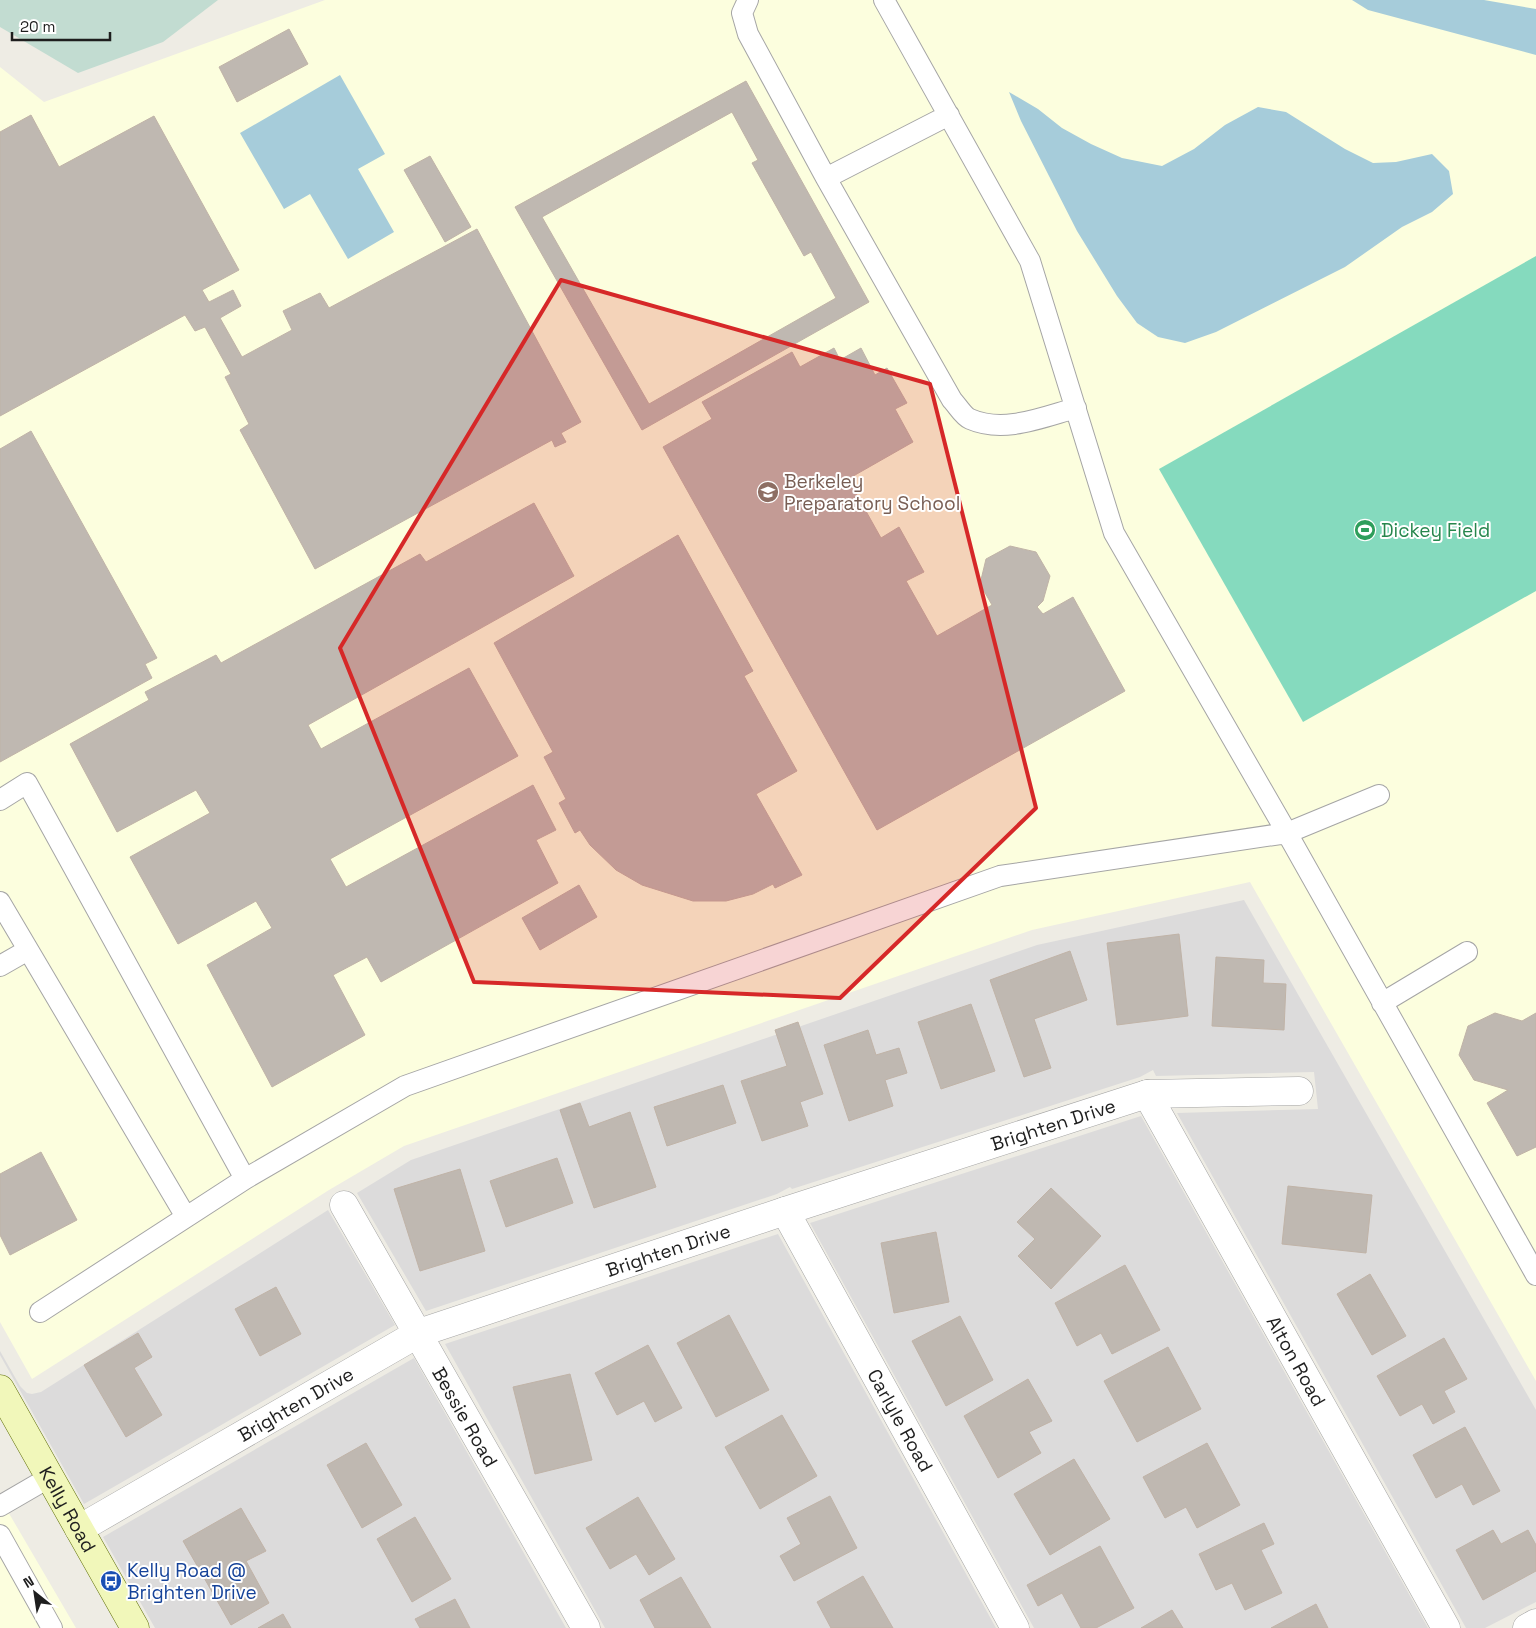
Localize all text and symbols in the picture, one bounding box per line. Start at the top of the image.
scale bar [12,10,110,42]
text: 20 m [20,17,55,36]
place label: Berkeley Preparatory School [784,469,960,516]
school or university icon: Berkeley Preparatory School [756,480,780,504]
sports icon: Dickey Field [1353,518,1377,542]
place label: Dickey Field [1381,518,1490,543]
street label: Brighten Drive [988,1093,1119,1156]
street label: Brighten Drive [603,1218,734,1282]
street label: Alton Road [1261,1311,1332,1411]
street label: Brighten Drive [233,1361,358,1447]
street label: Bessie Road [427,1362,504,1471]
street label: Carlyle Road [862,1364,939,1476]
street label: Kelly Road [34,1462,102,1557]
place label: Kelly Road @ Brighten Drive [127,1558,257,1605]
north arrow [10,1568,60,1618]
bus stop icon: Kelly Road @ Brighten Drive [99,1569,123,1593]
text: N [20,1572,37,1592]

